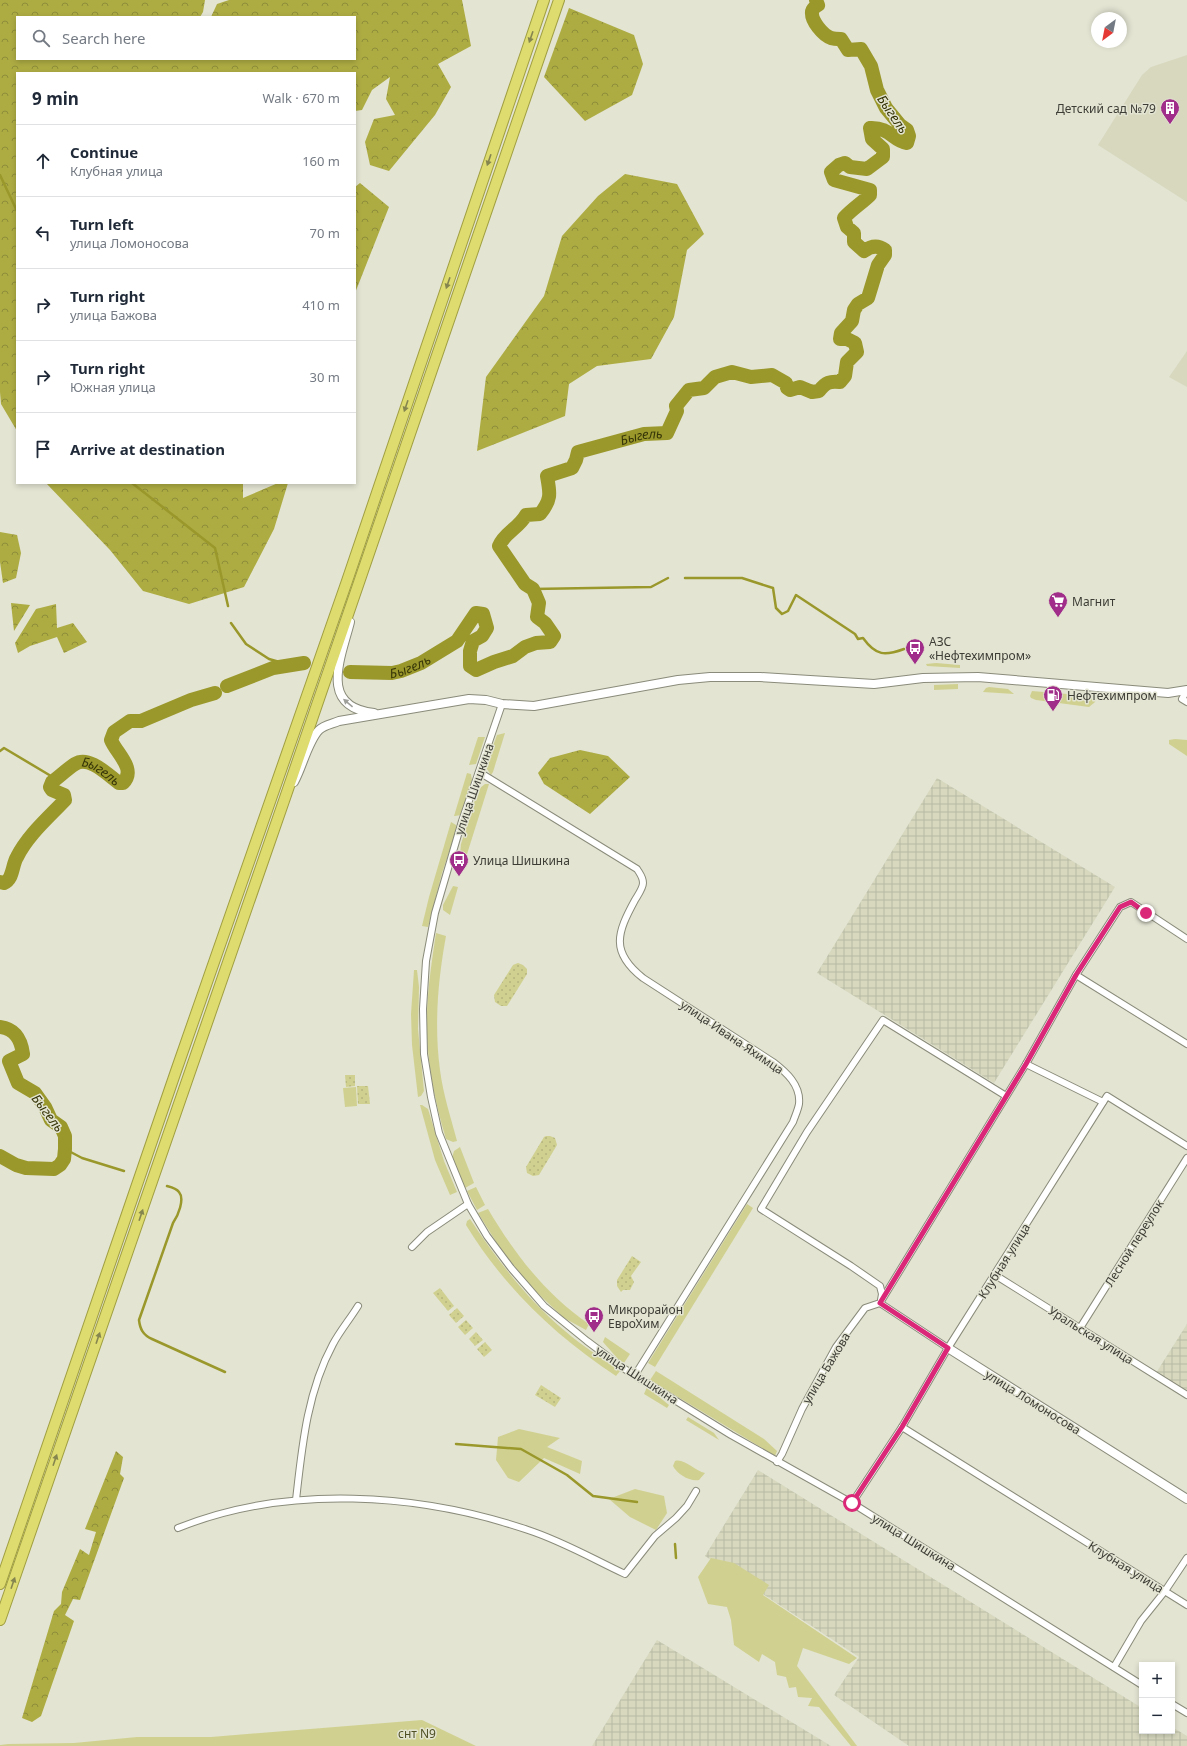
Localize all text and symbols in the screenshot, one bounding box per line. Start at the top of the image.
north arrow [1091,12,1127,48]
search box [16,16,356,60]
icon: search [30,27,52,49]
text: Search here [62,28,145,48]
one-way arrow [528,31,534,43]
text: 9 min [32,87,79,110]
text: Walk · 670 m [262,89,340,107]
water label: Быгель [874,91,913,137]
building icon: Детский сад №79 [1159,97,1181,125]
place label: Детский сад №79 [1056,100,1156,117]
text: Continue [70,142,138,162]
icon: ahead [32,150,54,172]
text: 160 m [302,152,340,170]
one-way arrow [486,154,492,166]
text: Клубная улица [70,162,163,180]
text: Turn left [70,214,134,234]
icon: left [32,222,54,244]
text: 70 m [310,224,340,242]
text: улица Ломоносова [70,234,189,252]
one-way arrow [444,277,450,289]
text: Turn right [70,286,145,306]
icon: right [32,294,54,316]
text: 410 m [302,296,340,314]
text: улица Бажова [70,306,157,324]
text: Turn right [70,358,145,378]
icon: right [32,366,54,388]
text: 30 m [310,368,340,386]
text: Южная улица [70,378,156,396]
one-way arrow [403,401,409,413]
water label: Быгель [618,424,663,449]
icon: arrive [32,438,54,460]
text: Arrive at destination [70,439,225,459]
supermarket icon: Магнит [1047,590,1069,618]
place label: Магнит [1072,593,1116,610]
place label: АЗС «Нефтехимпром» [929,633,1031,664]
bus stop icon: АЗС «Нефтехимпром» [904,637,926,665]
water label: Быгель [388,650,434,682]
fuel station icon: Нефтехимпром [1042,684,1064,712]
place label: Нефтехимпром [1067,687,1157,704]
one-way arrow [343,699,353,708]
street label: улица Шишкина [450,741,498,837]
water label: Быгель [81,752,124,790]
bus stop icon: Улица Шишкина [448,849,470,877]
place label: Улица Шишкина [473,852,570,869]
route end [1137,904,1155,922]
street label: улица Ивана Яхимца [677,996,787,1078]
water label: Быгель [28,1090,68,1136]
street label: Лесной переулок [1100,1196,1168,1290]
one-way arrow [138,1208,144,1220]
street label: Клубная улица [974,1220,1034,1302]
place label: Микрорайон ЕвроХим [608,1301,683,1332]
street label: Уральская улица [1045,1302,1137,1368]
bus stop icon: Микрорайон ЕвроХим [583,1305,605,1333]
street label: улица Бажова [798,1329,854,1407]
one-way arrow [95,1331,101,1343]
street label: улица Шишкина [592,1342,682,1408]
street label: улица Ломоносова [982,1366,1084,1438]
one-way arrow [53,1454,59,1466]
route start [843,1494,861,1512]
street label: улица Шишкина [869,1509,959,1575]
street label: Клубная улица [1085,1537,1167,1597]
one-way arrow [10,1577,16,1589]
map controls [1139,1662,1175,1734]
button: + [1139,1662,1175,1698]
button: − [1139,1698,1175,1734]
park label: снт N9 [398,1725,436,1742]

